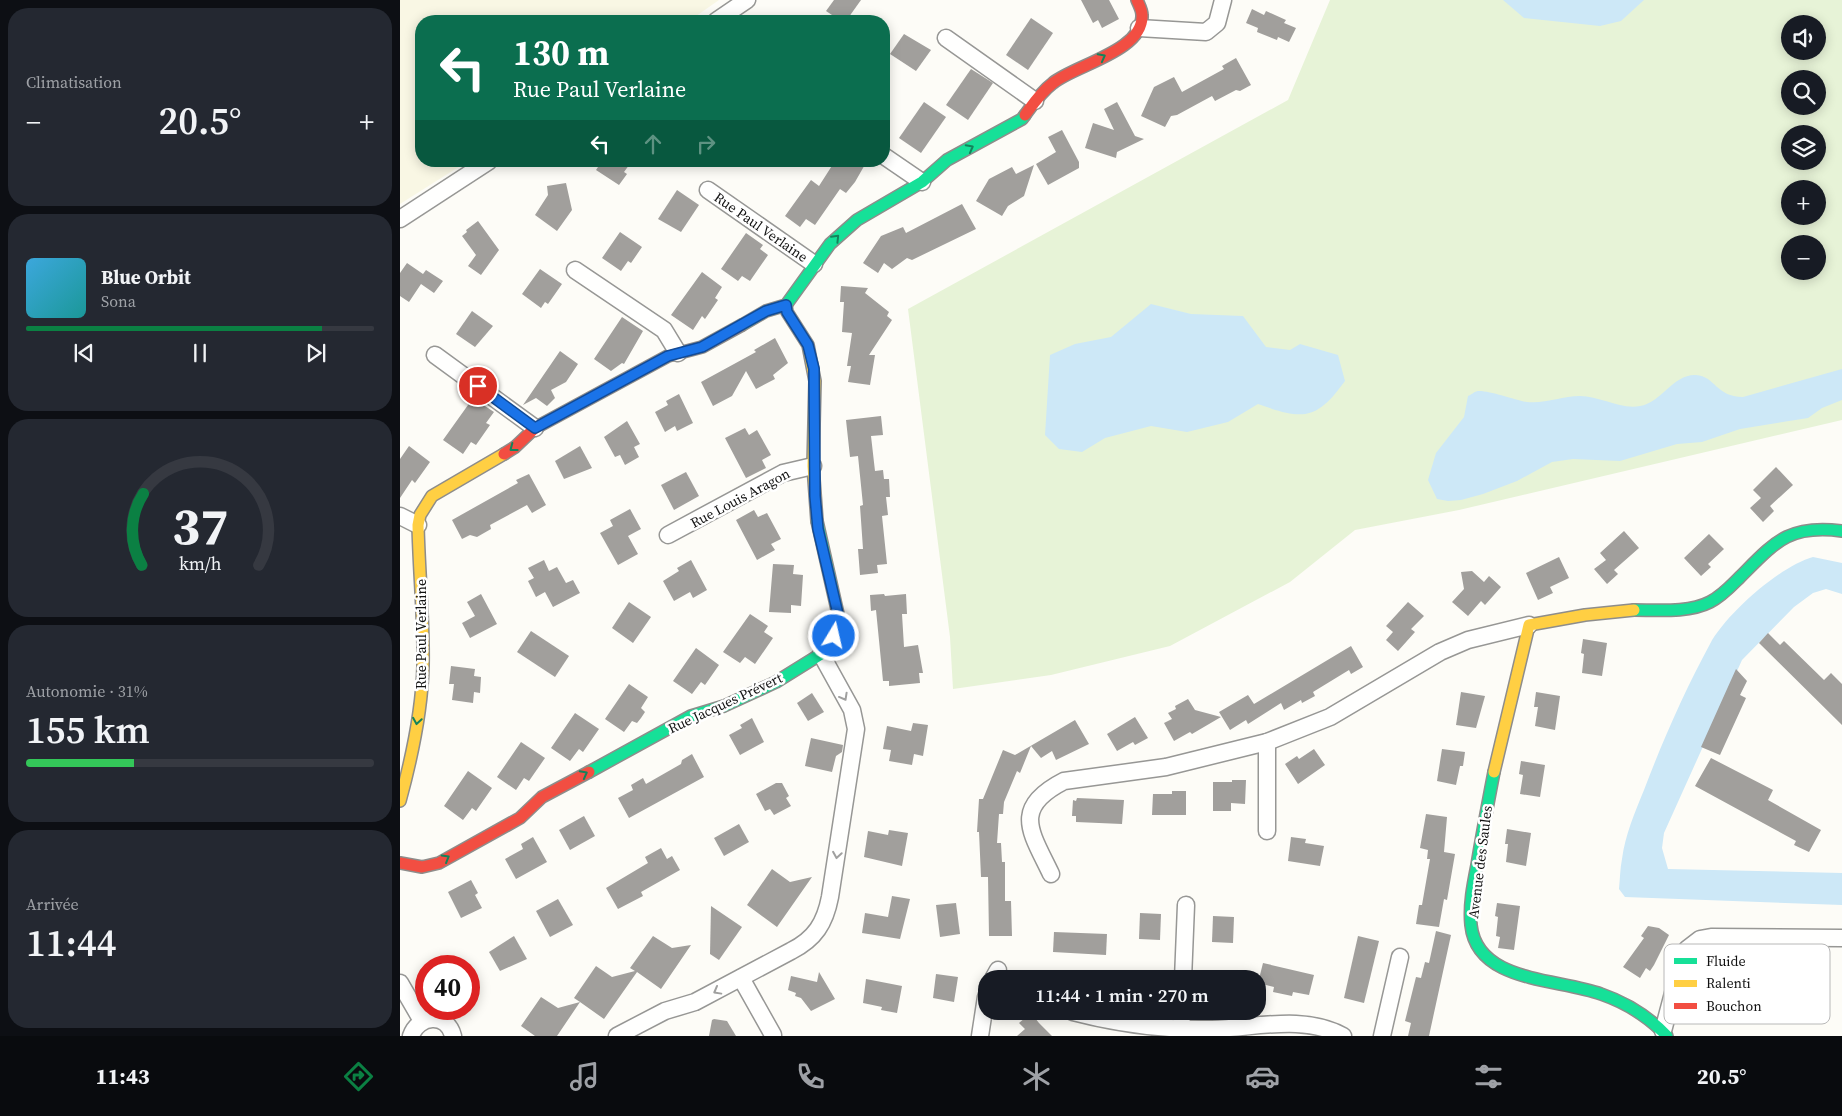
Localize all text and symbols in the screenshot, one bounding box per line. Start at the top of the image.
map controls [1781,15,1826,280]
button: sound [1781,15,1826,60]
text: 130 m [513,29,609,77]
icon: left [430,35,495,100]
one-way arrow [1096,53,1105,63]
button: search [1781,70,1826,115]
text: Climatisation [26,71,122,93]
text: Rue Paul Verlaine [513,74,686,104]
text: 20.5° [158,95,242,147]
text: − [26,103,41,141]
text: + [359,103,374,141]
button: layers [1781,125,1826,170]
icon: left [586,130,614,158]
icon: ahead [639,130,667,158]
icon: right [692,130,720,158]
one-way arrow [965,144,974,154]
button: + [1781,180,1826,225]
street label: Rue Paul Verlaine [710,187,812,267]
one-way arrow [830,235,839,244]
button: − [1781,235,1826,280]
text: Blue Orbit [101,264,191,290]
text: Sona [101,290,136,312]
icon: previous [70,339,98,367]
icon: pause [186,339,214,367]
icon: next [302,339,330,367]
pin [457,365,499,407]
icon: arrive [464,372,492,400]
one-way arrow [509,442,518,451]
street label: Rue Louis Aragon [687,463,794,533]
text: 37 [172,490,228,561]
text: km/h [179,551,222,576]
street label: Rue Paul Verlaine [411,579,431,689]
position arrow [807,609,859,661]
street label: Rue Jacques Prévert [665,668,786,738]
text: Autonomie · 31% [26,680,148,702]
one-way arrow [838,691,848,700]
text: 155 km [26,704,150,756]
one-way arrow [413,717,423,726]
one-way arrow [579,771,588,781]
street label: Avenue des Saules [1463,804,1497,920]
one-way arrow [832,851,842,859]
one-way arrow [441,855,450,865]
text: Arrivée [26,893,79,915]
text: 11:44 [26,917,116,969]
legend [1664,944,1830,1024]
text: Fluide [1706,951,1746,971]
speed limit sign: 40 [415,955,480,1020]
text: Ralenti [1706,973,1751,993]
text: 11:44 · 1 min · 270 m [1035,982,1209,1008]
one-way arrow [713,985,722,995]
text: Bouchon [1706,996,1762,1016]
icon: directions [341,1059,376,1094]
icon: music [567,1059,602,1094]
icon: phone [793,1059,828,1094]
icon: climate [1019,1059,1054,1094]
icon: car [1245,1059,1280,1094]
icon: filters [1471,1059,1506,1094]
text: 11:43 [96,1061,150,1091]
text: 20.5° [1697,1061,1746,1091]

